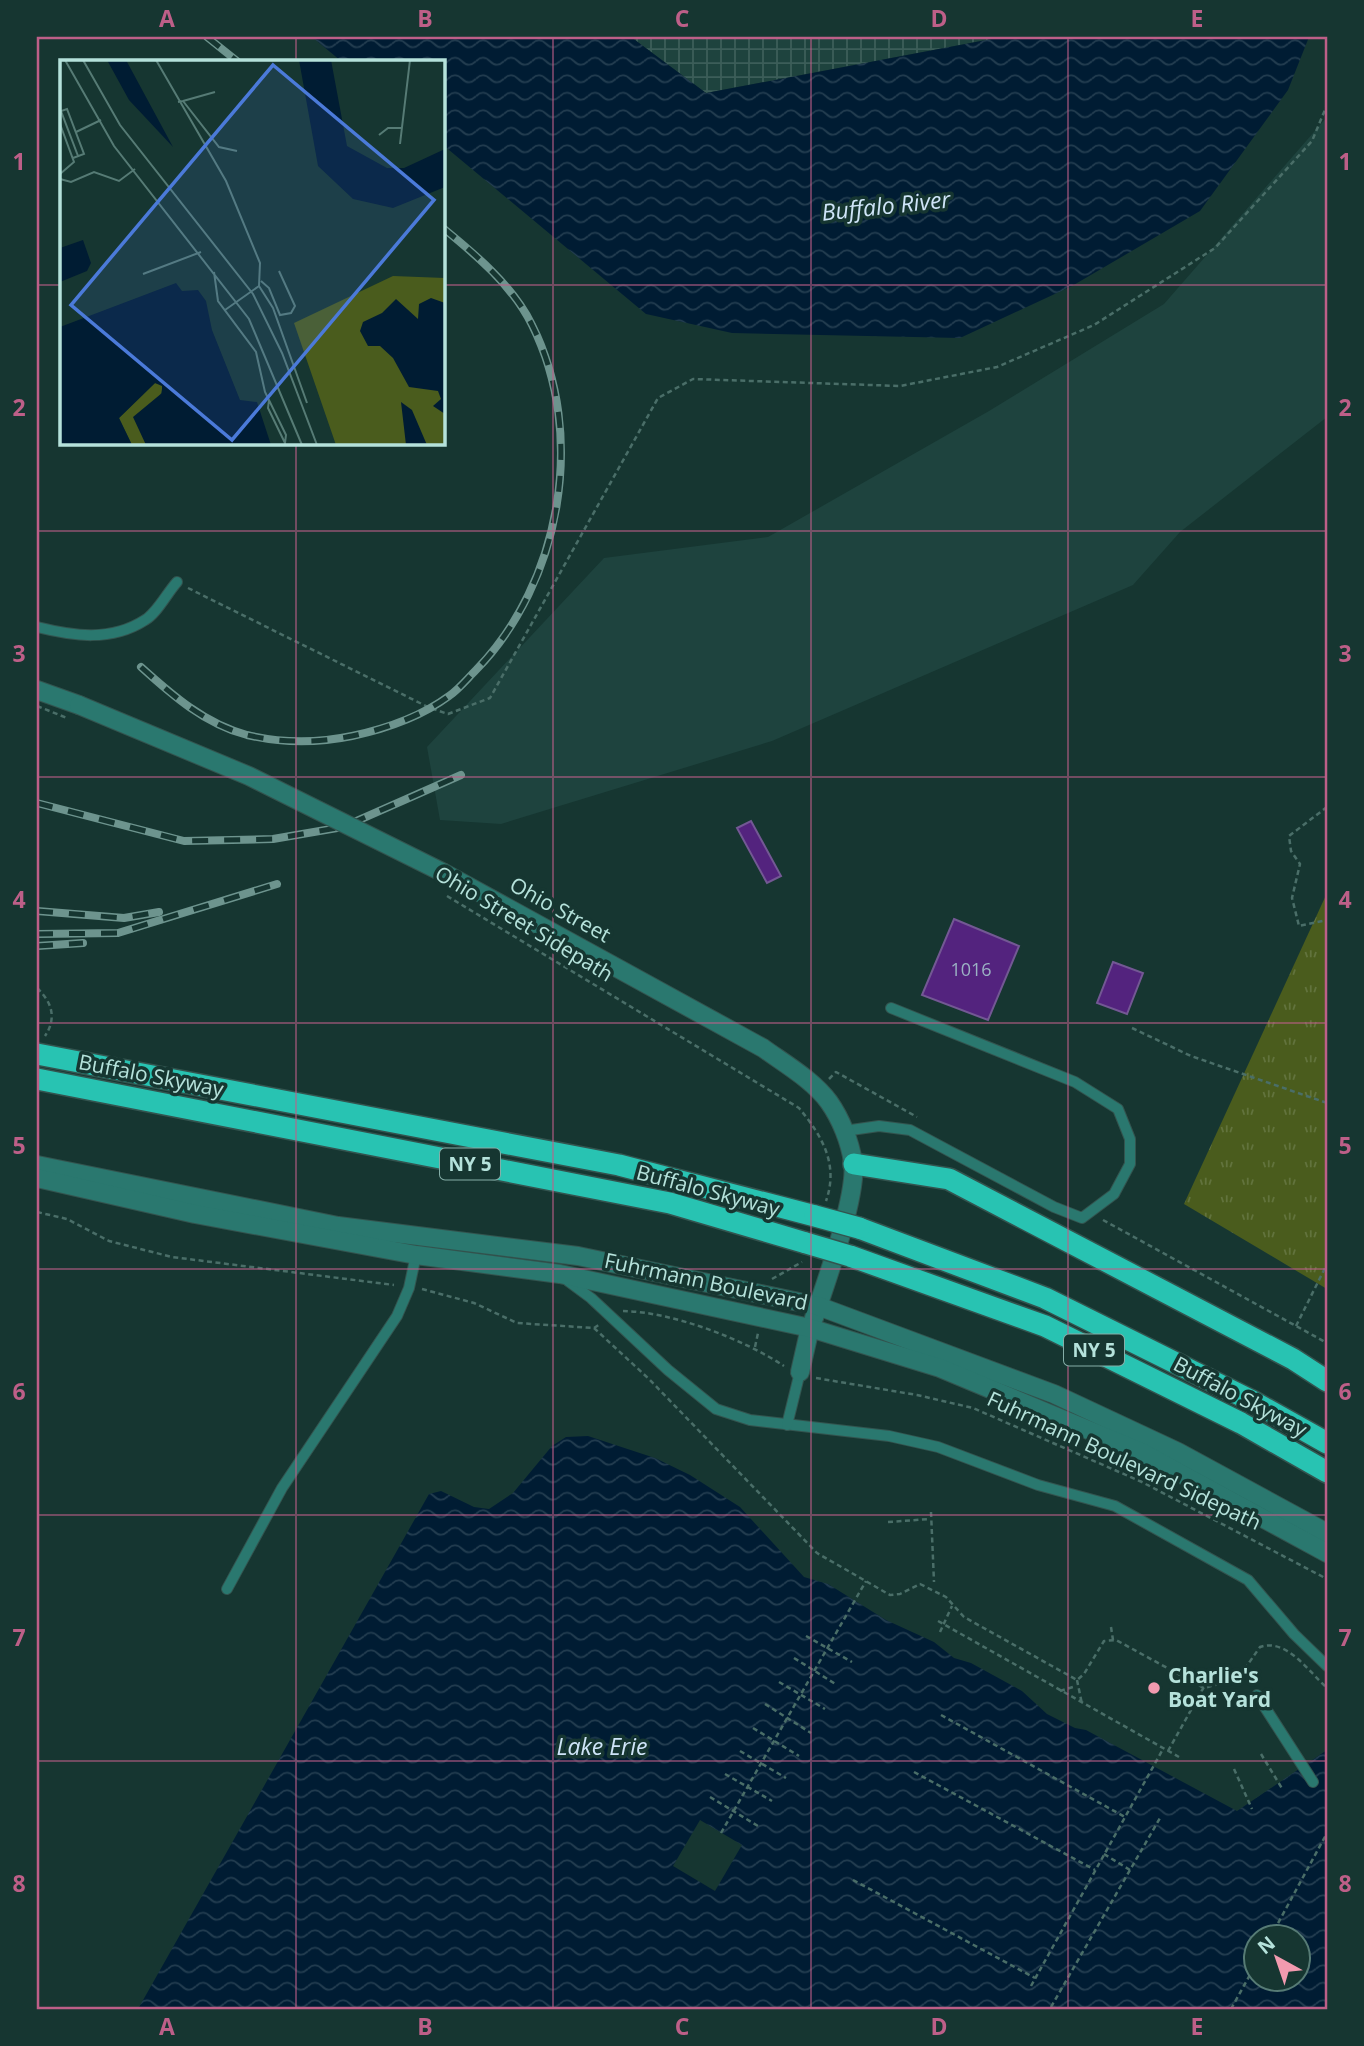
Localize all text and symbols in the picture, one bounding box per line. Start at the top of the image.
text: A [159,2,175,34]
text: B [417,2,433,34]
text: C [675,2,689,34]
text: D [930,2,948,34]
text: E [1191,2,1203,34]
inset map [60,60,444,444]
text: 1 [12,145,26,177]
text: 1 [1338,145,1352,177]
water label: Buffalo River [820,182,953,228]
text: 2 [12,391,26,423]
text: 2 [1338,391,1352,423]
text: 3 [12,637,26,669]
text: 3 [1338,637,1352,669]
street label: Ohio Street Sidepath [430,859,619,987]
street label: Ohio Street [505,870,616,948]
text: 4 [12,883,26,915]
text: 4 [1338,883,1352,915]
house number: 1016 [950,957,992,981]
street label: Buffalo Skyway [76,1047,227,1103]
text: 5 [12,1129,26,1161]
text: 5 [1338,1129,1352,1161]
road number: NY 5 [440,1148,500,1180]
street label: Buffalo Skyway [634,1157,783,1223]
street label: Fuhrmann Boulevard [602,1246,810,1316]
road number: NY 5 [1064,1334,1124,1366]
street label: Buffalo Skyway [1169,1349,1312,1443]
text: 6 [12,1375,26,1407]
text: 6 [1338,1375,1352,1407]
street label: Fuhrmann Boulevard Sidepath [983,1384,1266,1536]
text: 7 [12,1621,26,1653]
text: 7 [1338,1621,1352,1653]
place label: Charlie's Boat Yard [1168,1661,1271,1713]
marker: Charlie's Boat Yard [1146,1680,1162,1696]
water label: Lake Erie [557,1730,647,1762]
text: 8 [12,1867,26,1899]
text: 8 [1338,1867,1352,1899]
north arrow [1242,1924,1312,1994]
text: N [1252,1930,1280,1960]
text: A [159,2010,175,2042]
text: B [417,2010,433,2042]
text: C [675,2010,689,2042]
text: D [930,2010,948,2042]
text: E [1191,2010,1203,2042]

